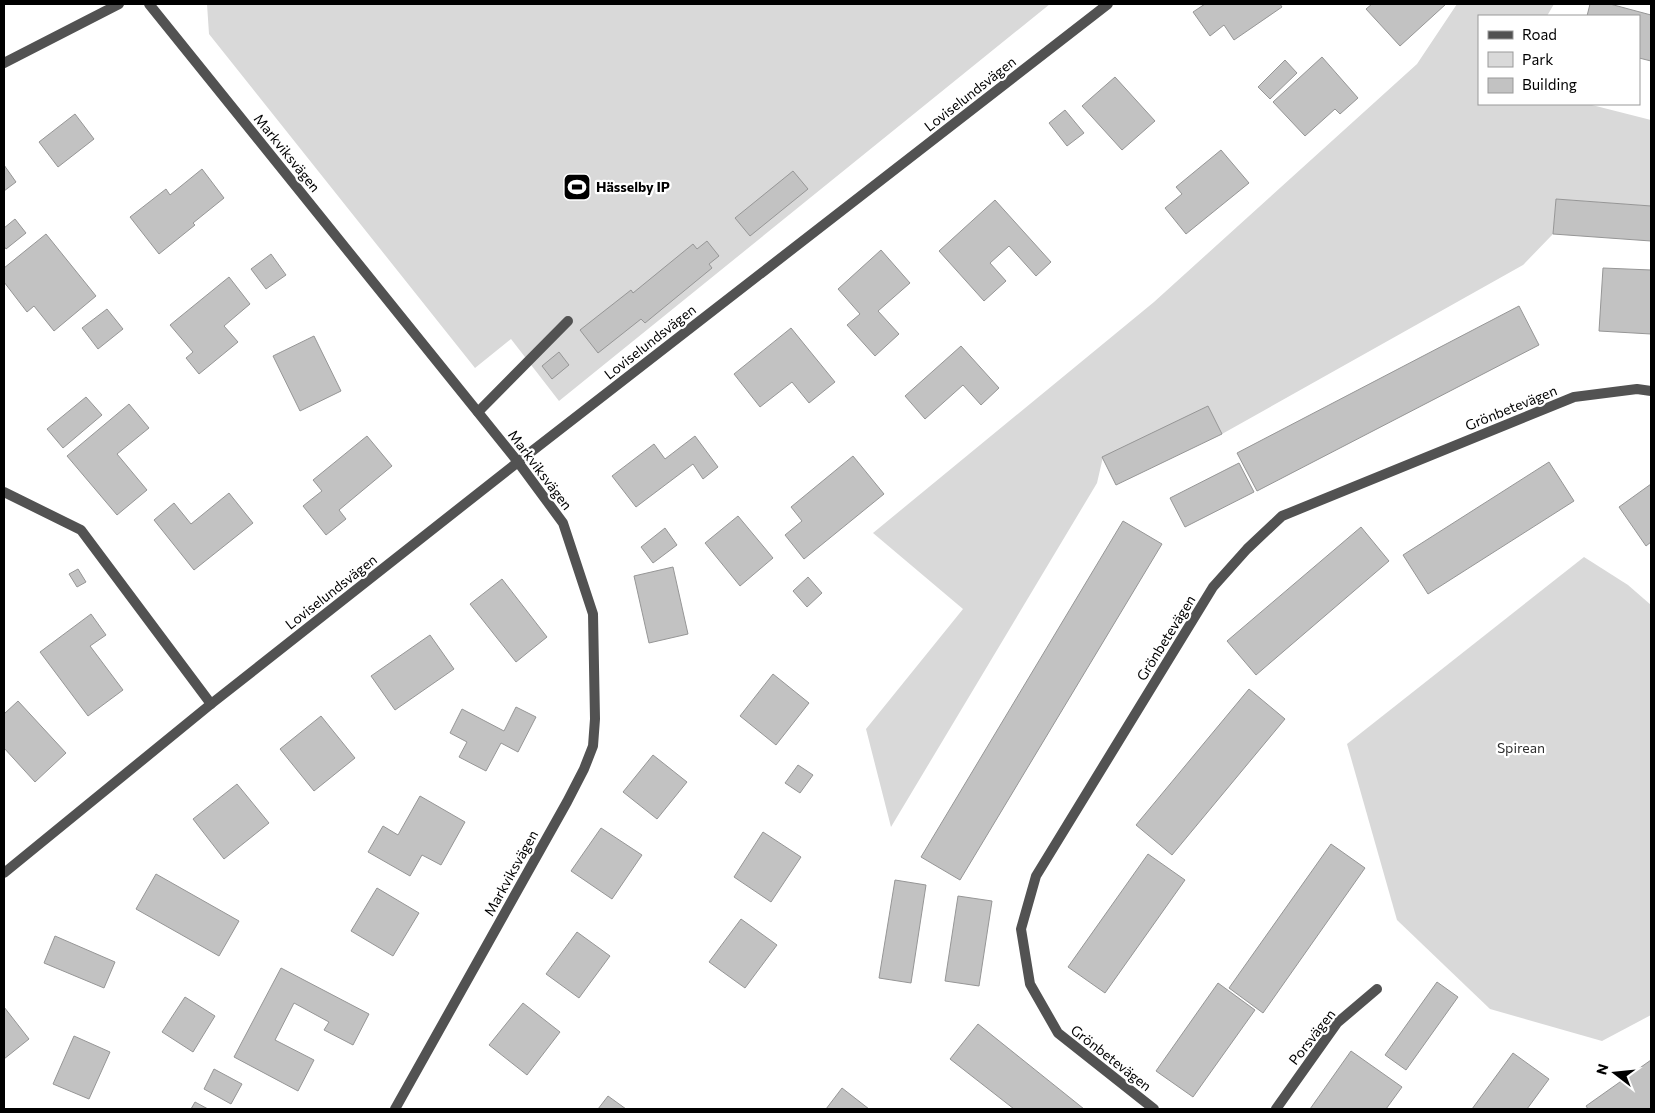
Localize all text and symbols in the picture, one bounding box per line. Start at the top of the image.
legend [1478,15,1640,105]
text: Road [1522,25,1557,43]
text: Park [1522,50,1553,68]
street label: Loviselundsvägen [921,53,1019,135]
text: Building [1522,75,1577,93]
street label: Markviksvägen [251,110,324,195]
sports icon: Hässelby IP [562,172,592,202]
place label: Hässelby IP [596,178,670,195]
street label: Loviselundsvägen [601,301,699,383]
street label: Grönbetevägen [1462,381,1559,434]
street label: Markviksvägen [505,426,576,513]
street label: Loviselundsvägen [282,551,380,633]
street label: Grönbetevägen [1133,592,1199,684]
park label: Spirean [1497,739,1545,756]
street label: Markviksvägen [480,827,541,919]
street label: Porsvägen [1285,1006,1339,1068]
street label: Grönbetevägen [1068,1021,1155,1094]
north arrow [1590,1048,1640,1098]
text: N [1592,1062,1612,1077]

